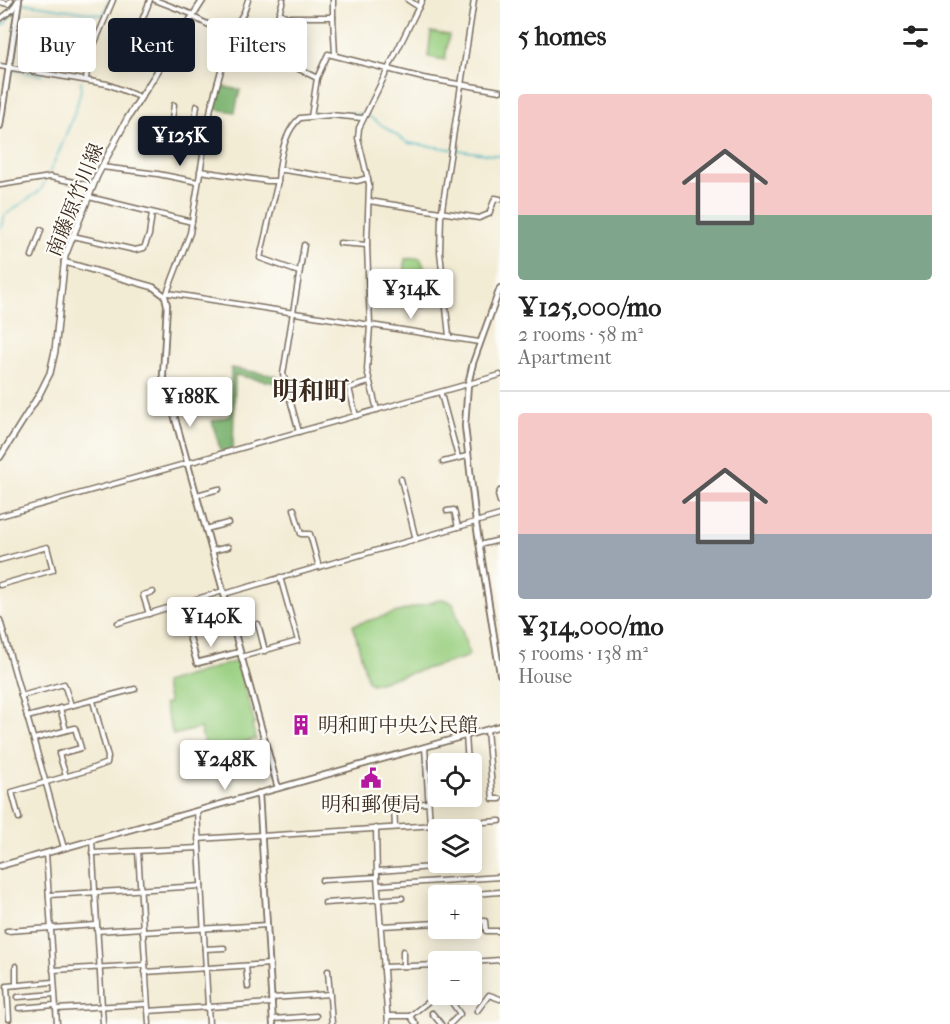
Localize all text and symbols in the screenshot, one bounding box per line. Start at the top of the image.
chip: Buy [18,18,96,72]
chip: Rent [108,18,195,72]
chip: Filters [207,18,307,72]
icon: filters [899,20,932,53]
text: 5 homes [518,21,606,52]
pin: ¥125K [138,116,222,167]
text: ¥125K [152,124,208,147]
icon: home [671,133,779,241]
street label: 南藤原竹川線 [42,140,108,260]
pin: ¥314K [369,269,453,320]
text: ¥314K [382,277,440,300]
text: ¥125,000/mo [518,292,662,323]
text: 2 rooms · 58 m² [518,323,643,346]
text: Apartment [518,346,612,369]
district label: 明和町 [272,376,350,407]
pin: ¥188K [148,377,232,428]
text: ¥188K [161,385,219,408]
icon: home [671,452,779,560]
pin: ¥140K [169,597,253,648]
text: ¥140K [181,605,241,628]
text: ¥314,000/mo [518,611,664,642]
text: 5 rooms · 138 m² [518,642,648,665]
text: House [518,665,572,688]
building icon: 明和町中央公民館 [289,713,313,737]
place label: 明和町中央公民館 [318,714,478,737]
pin: ¥248K [183,740,267,791]
text: ¥248K [194,748,256,771]
map controls [428,753,482,1005]
button: locate [428,753,482,807]
public building icon: 明和郵便局 [359,766,383,790]
place label: 明和郵便局 [321,793,421,816]
button: layers [428,819,482,873]
button: + [428,885,482,939]
button: − [428,951,482,1005]

